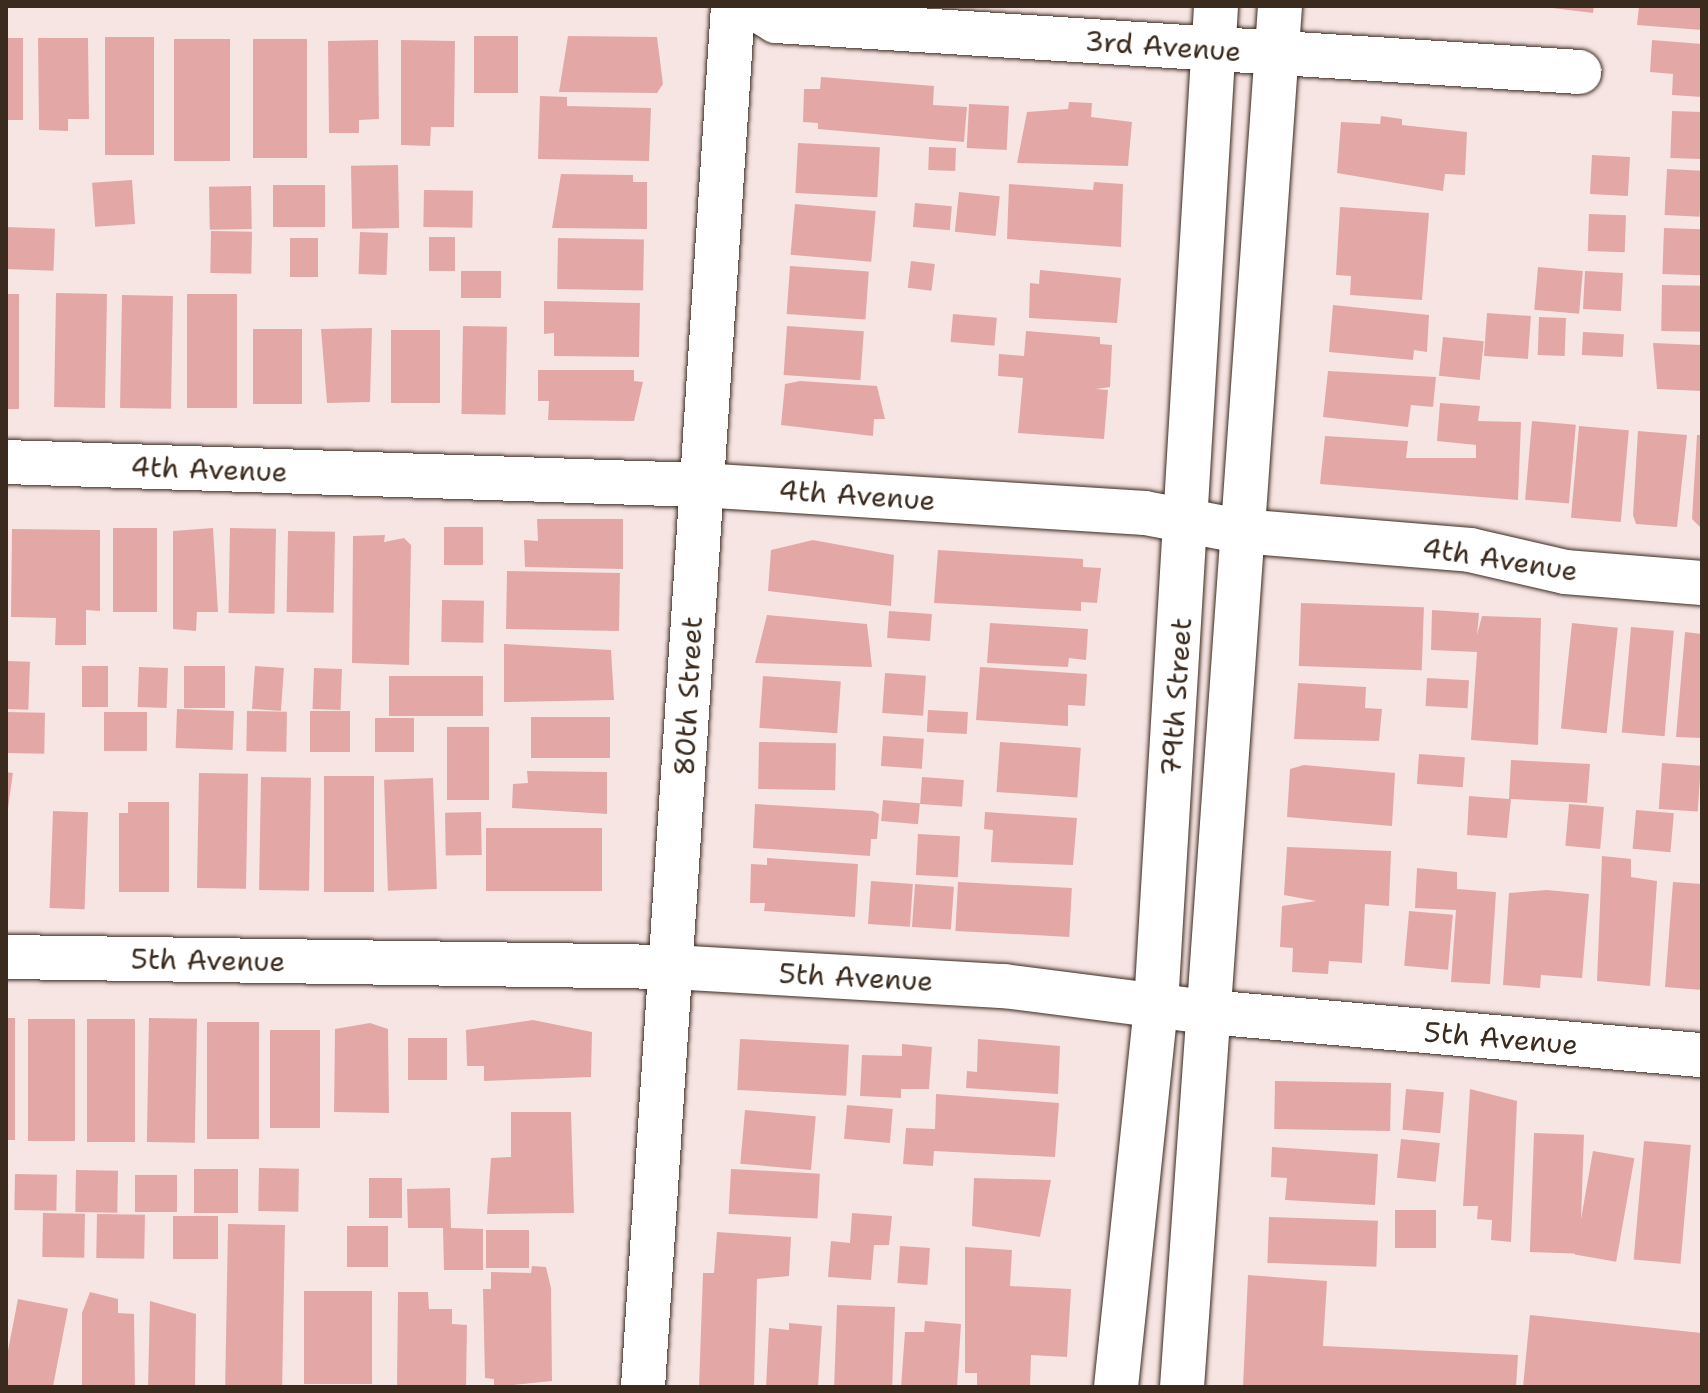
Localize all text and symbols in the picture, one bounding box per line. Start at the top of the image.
street label: 3rd Avenue [1084,24,1242,68]
street label: 4th Avenue [130,449,288,489]
street label: 4th Avenue [778,473,936,517]
street label: 4th Avenue [1420,530,1580,588]
street label: 80th Street [667,615,709,777]
street label: 79th Street [1154,617,1198,777]
street label: 5th Avenue [130,942,286,978]
street label: 5th Avenue [778,956,934,998]
street label: 5th Avenue [1422,1015,1580,1061]

